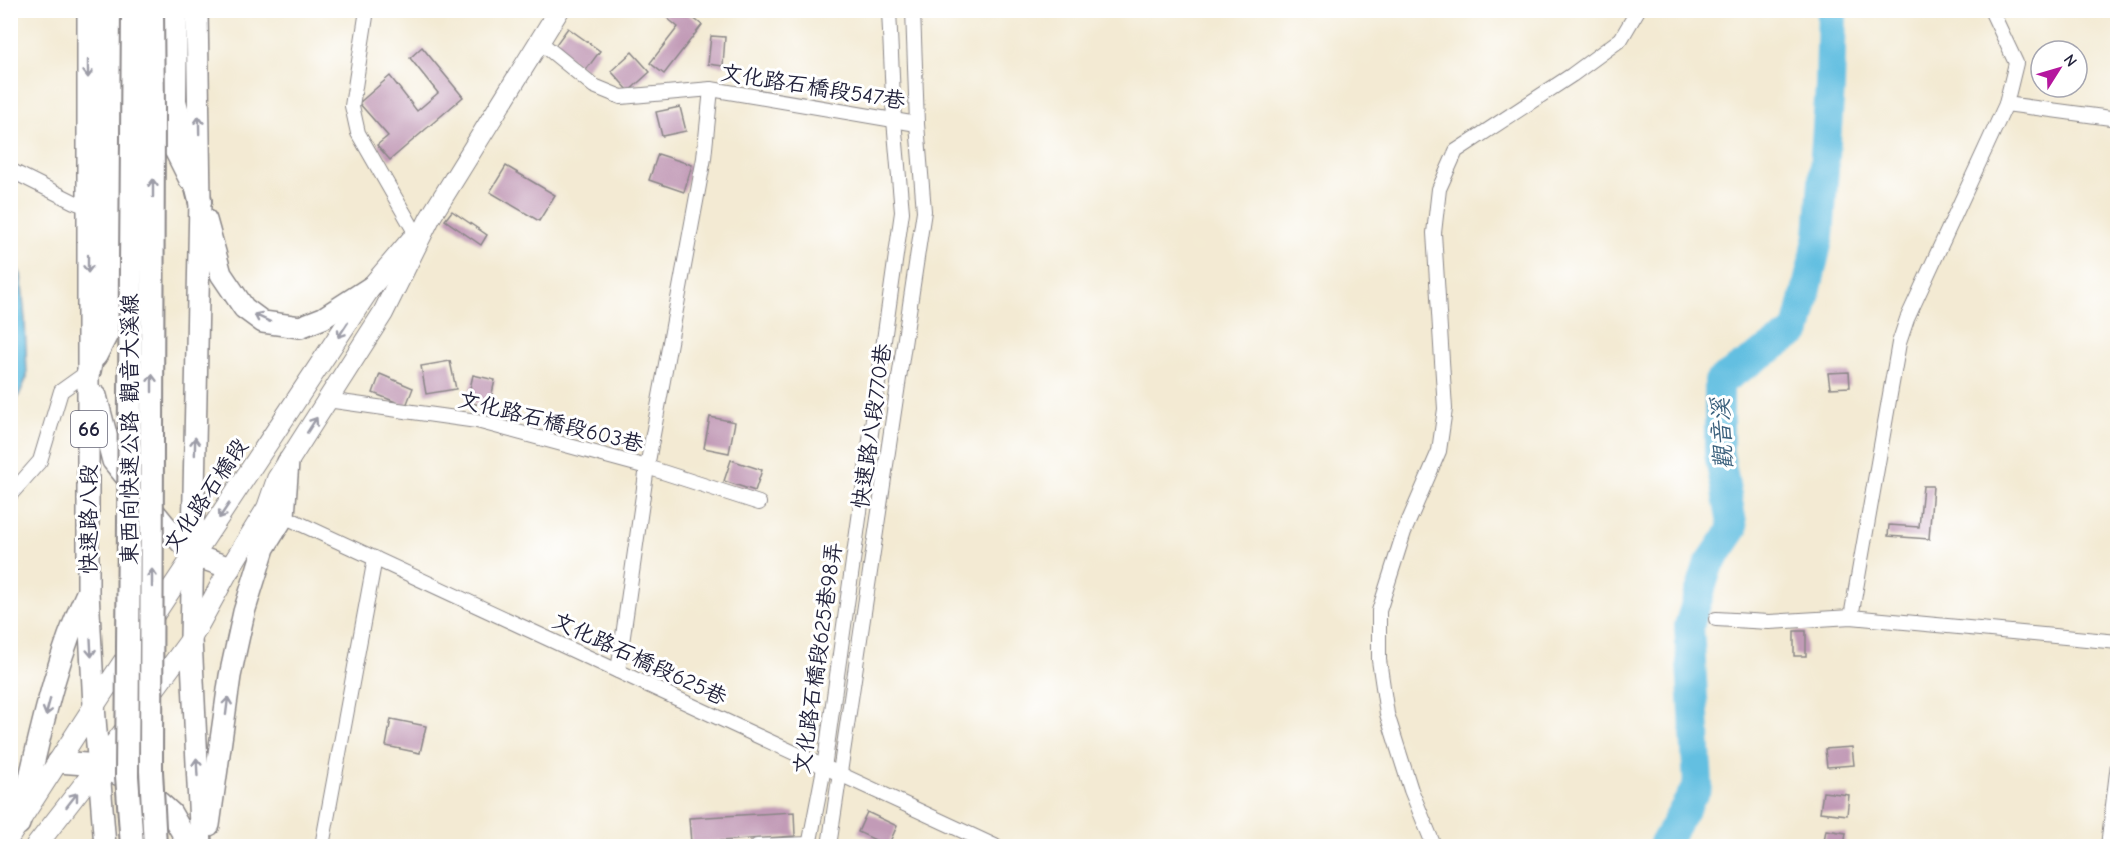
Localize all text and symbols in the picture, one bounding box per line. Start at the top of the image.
north arrow [2029,39,2089,99]
text: N [2060,51,2081,70]
one-way arrow [82,58,94,78]
street label: 文化路石橋段547巷 [718,60,907,114]
one-way arrow [193,116,205,136]
one-way arrow [147,179,159,199]
one-way arrow [82,253,94,273]
street label: 東西向快速公路 觀音大溪線 [117,293,143,565]
one-way arrow [253,312,271,324]
one-way arrow [337,322,349,338]
street label: 快速路八段770巷 [848,342,896,510]
one-way arrow [146,374,158,394]
street label: 文化路石橋段603巷 [455,386,646,458]
water label: 觀音溪 [1706,395,1738,471]
road number: 66 [71,411,107,447]
one-way arrow [306,417,318,434]
street label: 文化路石橋段 [158,434,254,558]
one-way arrow [190,437,201,457]
street label: 快速路八段 [76,464,102,574]
one-way arrow [218,502,230,518]
street label: 文化路石橋段625巷98弄 [789,540,847,776]
one-way arrow [146,569,158,589]
street label: 文化路石橋段625巷 [548,607,731,711]
one-way arrow [85,637,96,657]
one-way arrow [221,696,232,716]
one-way arrow [42,697,54,716]
one-way arrow [192,758,203,778]
one-way arrow [65,793,78,809]

